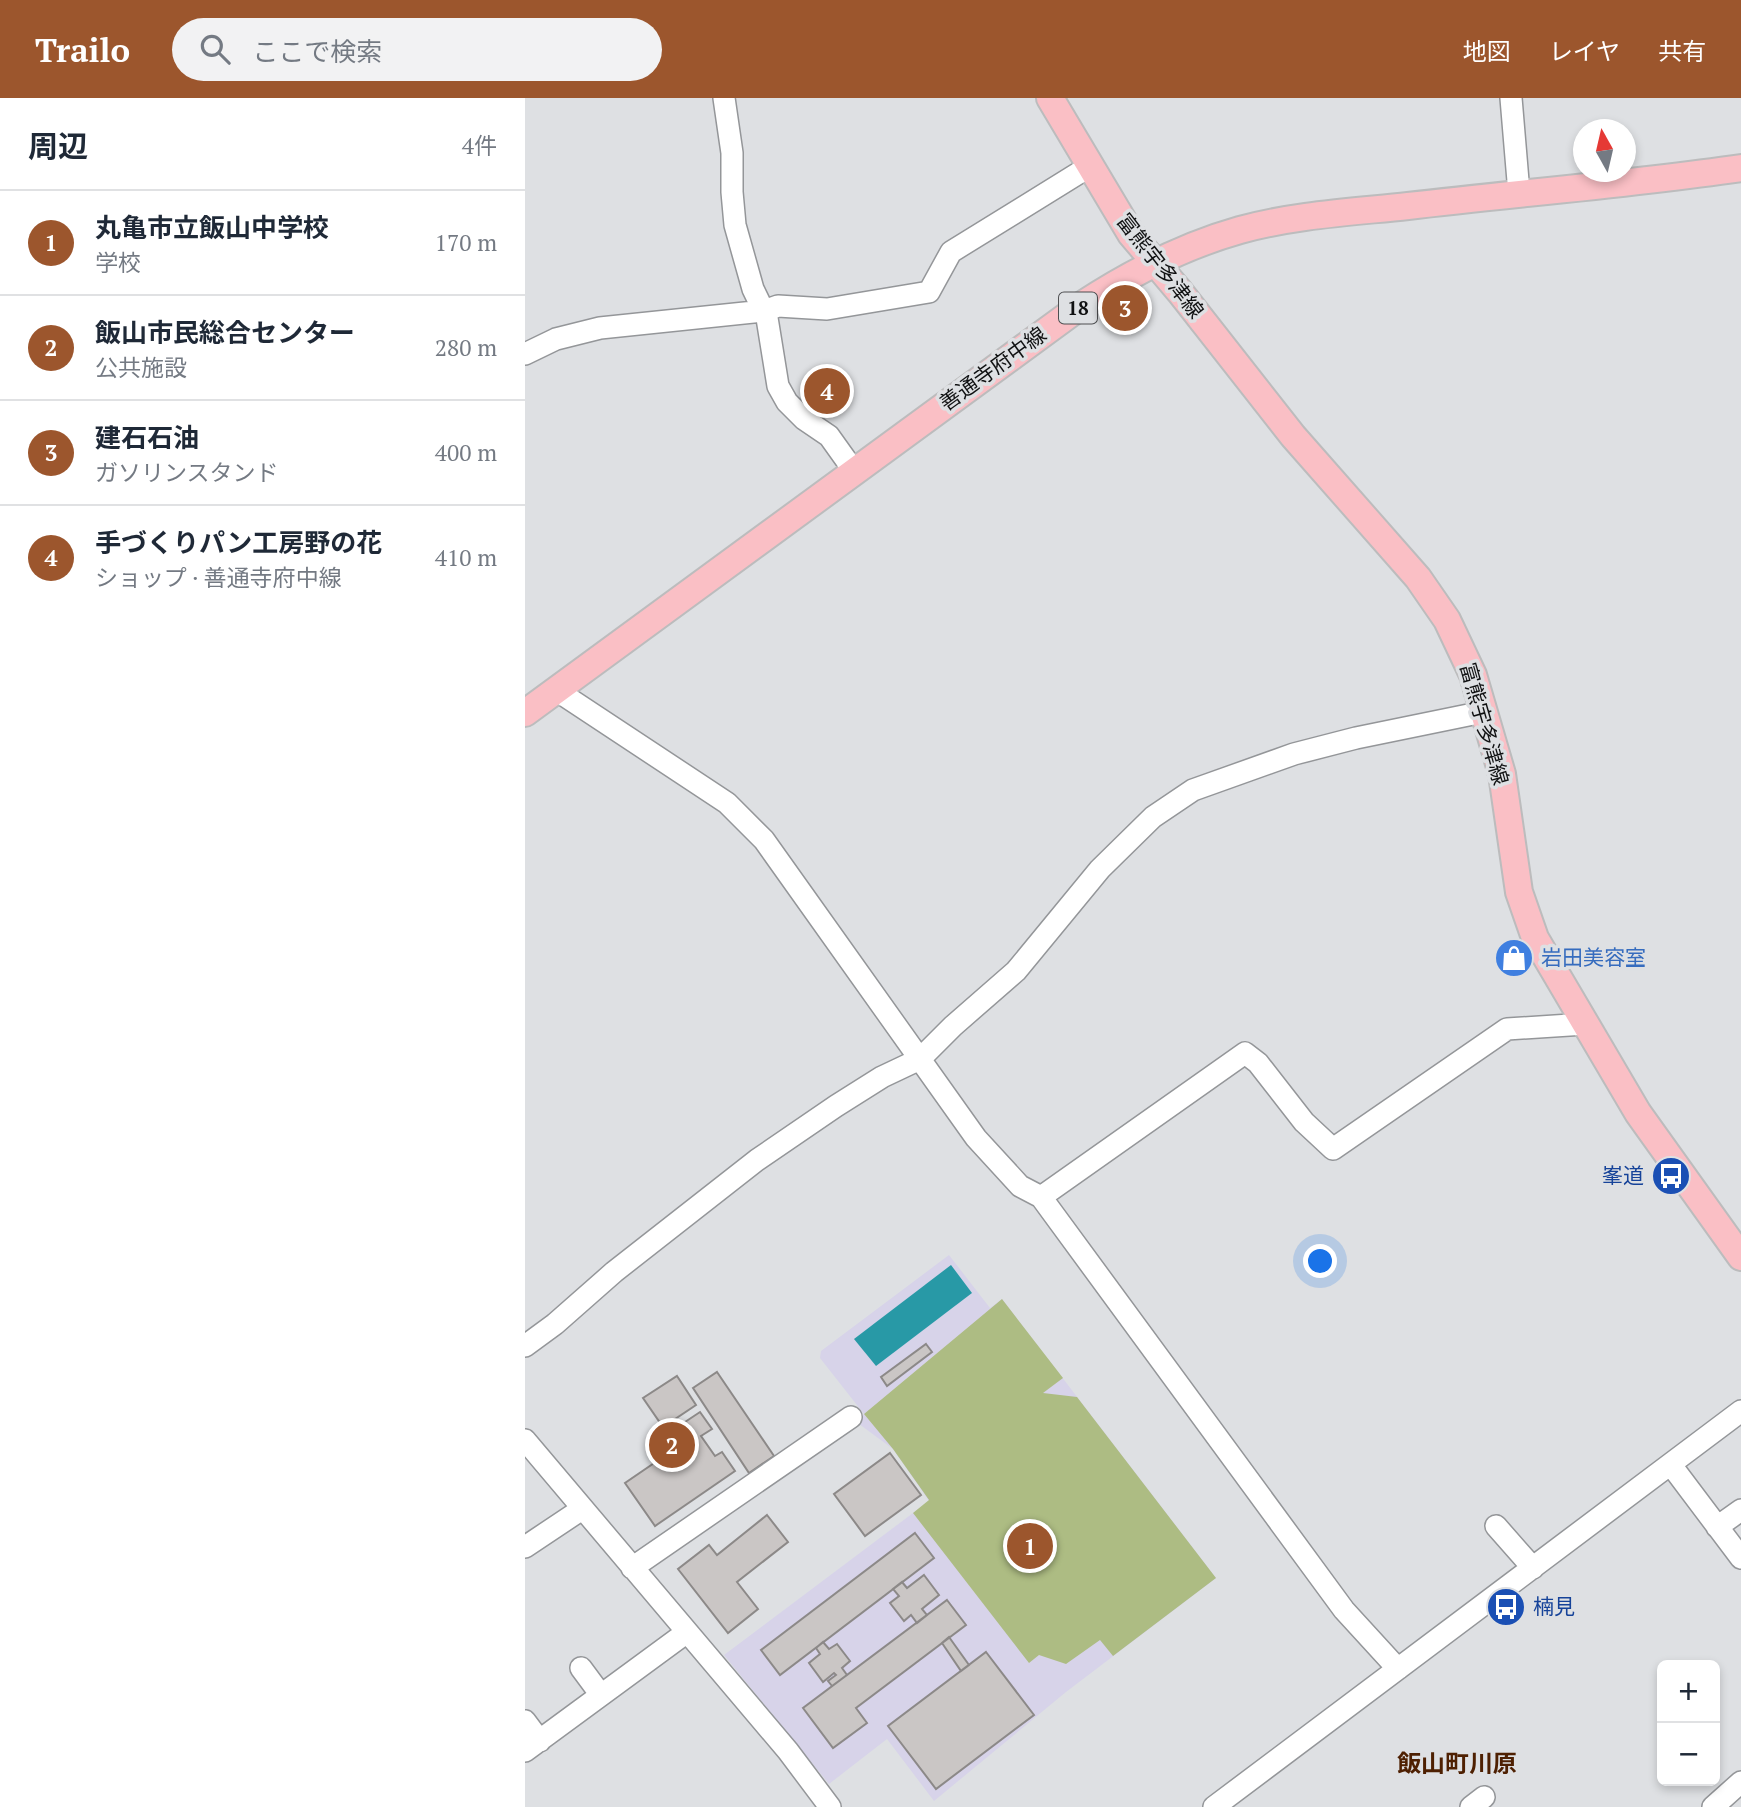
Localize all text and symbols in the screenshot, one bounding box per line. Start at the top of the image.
search box [172,18,662,81]
text: Trailo [35,28,130,71]
icon: search [196,30,234,68]
text: ここで検索 [252,34,382,68]
text: 地図 [1463,35,1511,67]
text: レイヤ [1549,35,1620,67]
text: 共有 [1658,35,1706,67]
north arrow [1573,119,1636,182]
text: 周辺 [28,126,88,166]
text: 4件 [462,130,497,161]
street label: 富熊宇多津線 [1111,207,1211,324]
text: 丸亀市立飯山中学校 [95,210,329,244]
text: 1 [45,227,58,258]
text: 170 m [435,227,497,258]
text: 学校 [95,247,141,278]
pin: 3 [1102,282,1148,334]
road number: 18 [1059,292,1097,324]
text: 飯山市民総合センター [95,315,355,349]
street label: 善通寺府中線 [933,320,1052,417]
text: 2 [45,332,58,363]
text: 280 m [435,332,497,363]
text: 公共施設 [95,352,187,383]
pin: 4 [804,365,850,417]
text: 建石石油 [95,420,199,454]
text: 3 [45,437,58,468]
text: 400 m [435,437,497,468]
text: ガソリンスタンド [95,457,279,488]
text: 手づくりパン工房野の花 [95,525,382,559]
text: 4 [45,542,58,573]
text: 410 m [435,542,497,573]
text: ショップ · 善通寺府中線 [95,562,342,593]
street label: 富熊宇多津線 [1454,659,1516,788]
shop icon: 岩田美容室 [1493,937,1535,979]
place label: 岩田美容室 [1541,943,1646,971]
bus stop icon: 峯道 [1650,1155,1692,1197]
place label: 峯道 [1602,1161,1644,1189]
your location [1303,1244,1337,1278]
pin: 2 [649,1419,695,1471]
pin: 1 [1007,1520,1053,1572]
bus stop icon: 楠見 [1485,1586,1527,1628]
place label: 楠見 [1533,1592,1575,1620]
map controls [1657,1660,1720,1786]
button: + [1657,1660,1720,1723]
button: − [1657,1723,1720,1786]
district label: 飯山町川原 [1397,1747,1517,1779]

